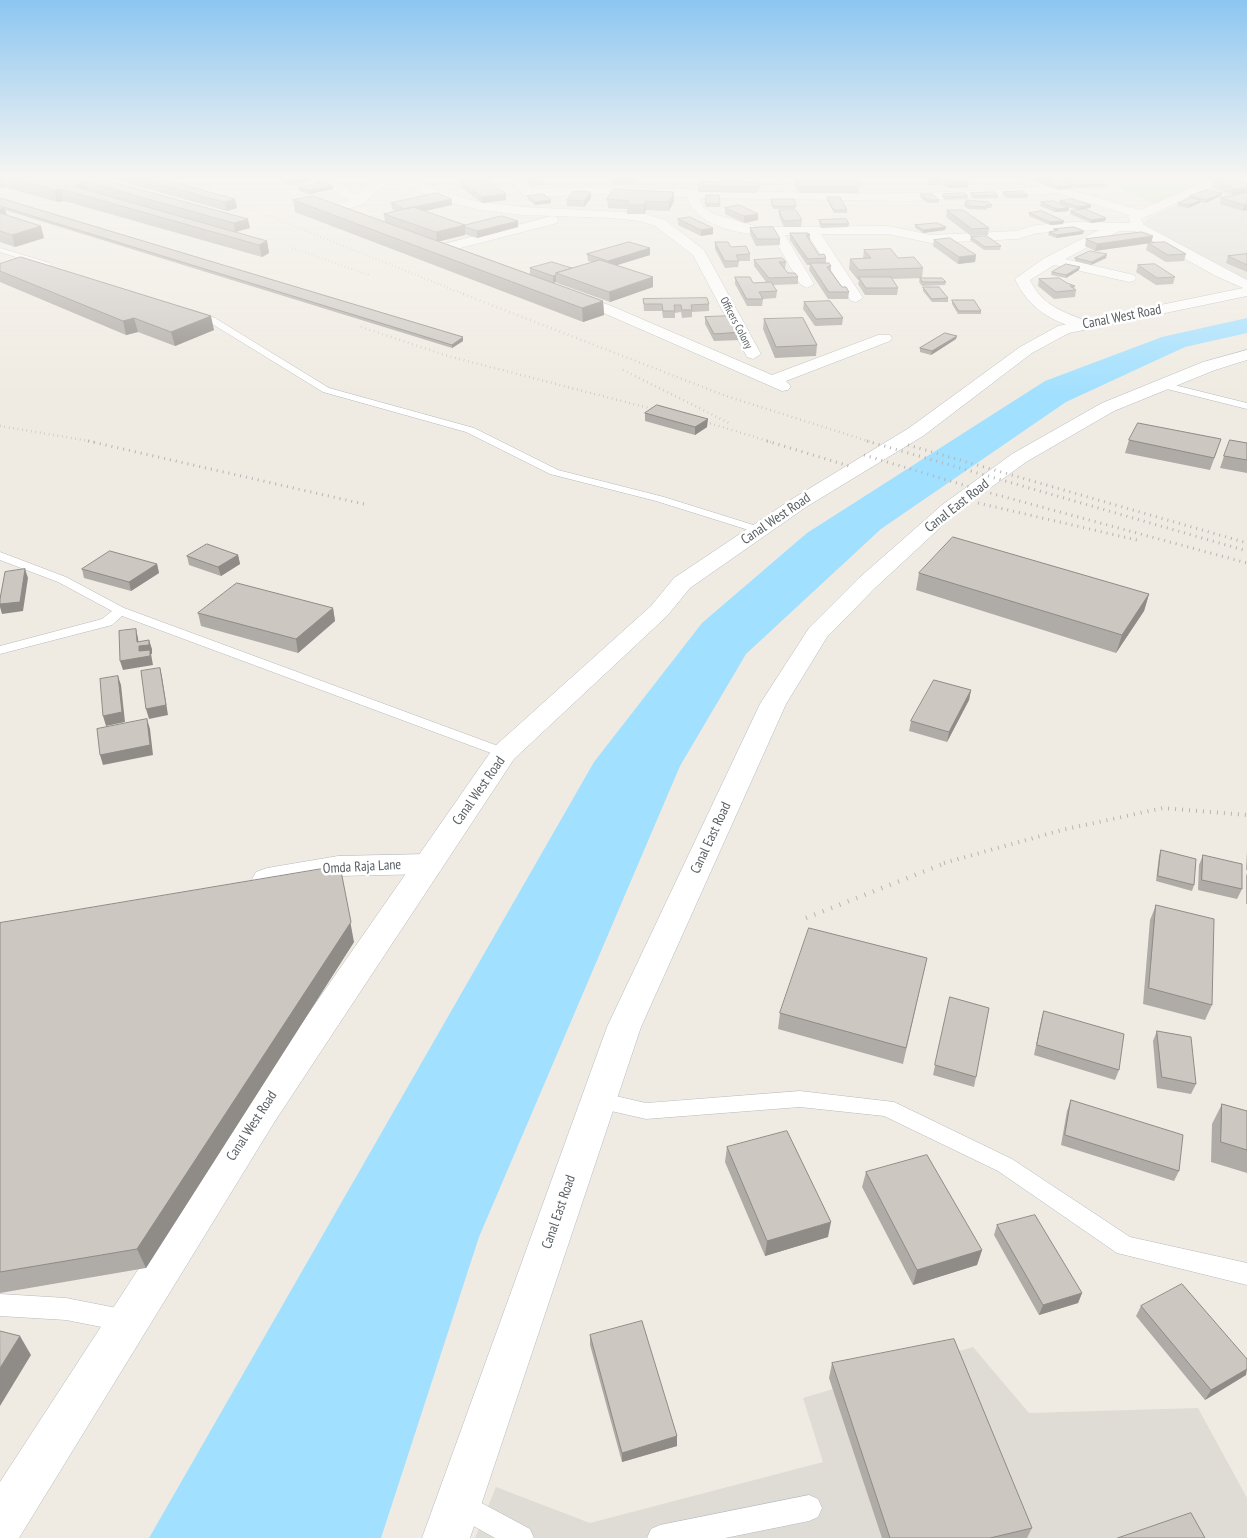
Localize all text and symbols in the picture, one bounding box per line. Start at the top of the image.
street label: Officers Colony [717,295,755,351]
street label: Canal West Road [1081,301,1163,333]
street label: Canal East Road [922,476,992,536]
street label: Canal West Road [738,490,814,548]
street label: Canal West Road [449,753,509,829]
street label: Canal East Road [687,800,735,876]
street label: Omda Raja Lane [322,857,402,877]
street label: Canal West Road [223,1088,281,1164]
street label: Canal East Road [539,1173,579,1251]

